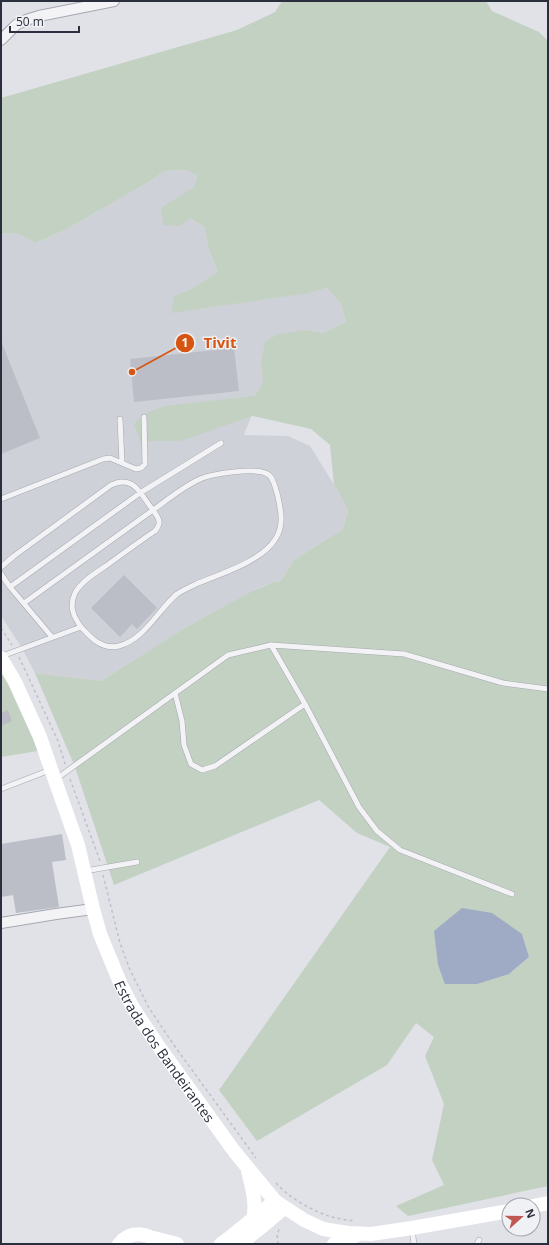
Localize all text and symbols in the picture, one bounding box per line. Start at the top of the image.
scale bar [10,8,79,34]
text: 50 m [16,13,44,30]
callout: Tivit [175,329,244,356]
text: Tivit [204,332,237,352]
text: 1 [182,334,188,351]
street label: Estrada dos Bandeirantes [111,977,220,1126]
north arrow [501,1197,541,1237]
text: N [522,1206,539,1220]

